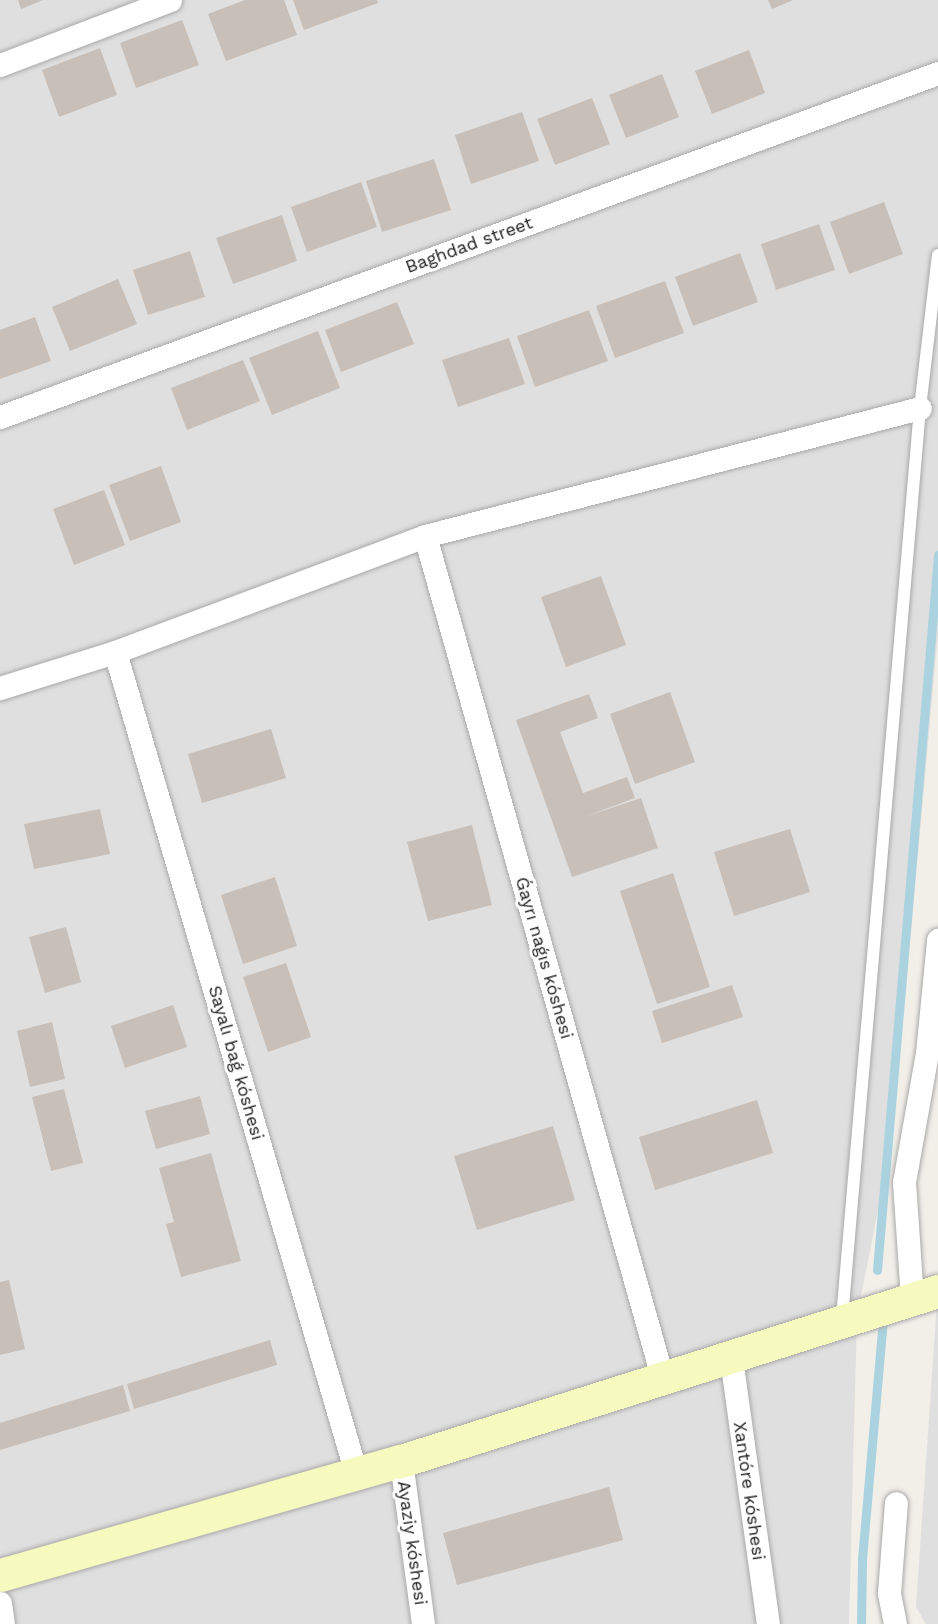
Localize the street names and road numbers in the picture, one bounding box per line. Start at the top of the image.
street label: Baghdad street [402,212,536,278]
street label: Ǵayrı naǵıs kóshesi [511,874,577,1042]
street label: Sayalı baǵ kóshesi [204,983,268,1143]
street label: Xantóre kóshesi [729,1420,769,1562]
street label: Ayaziy kóshesi [393,1479,431,1607]

